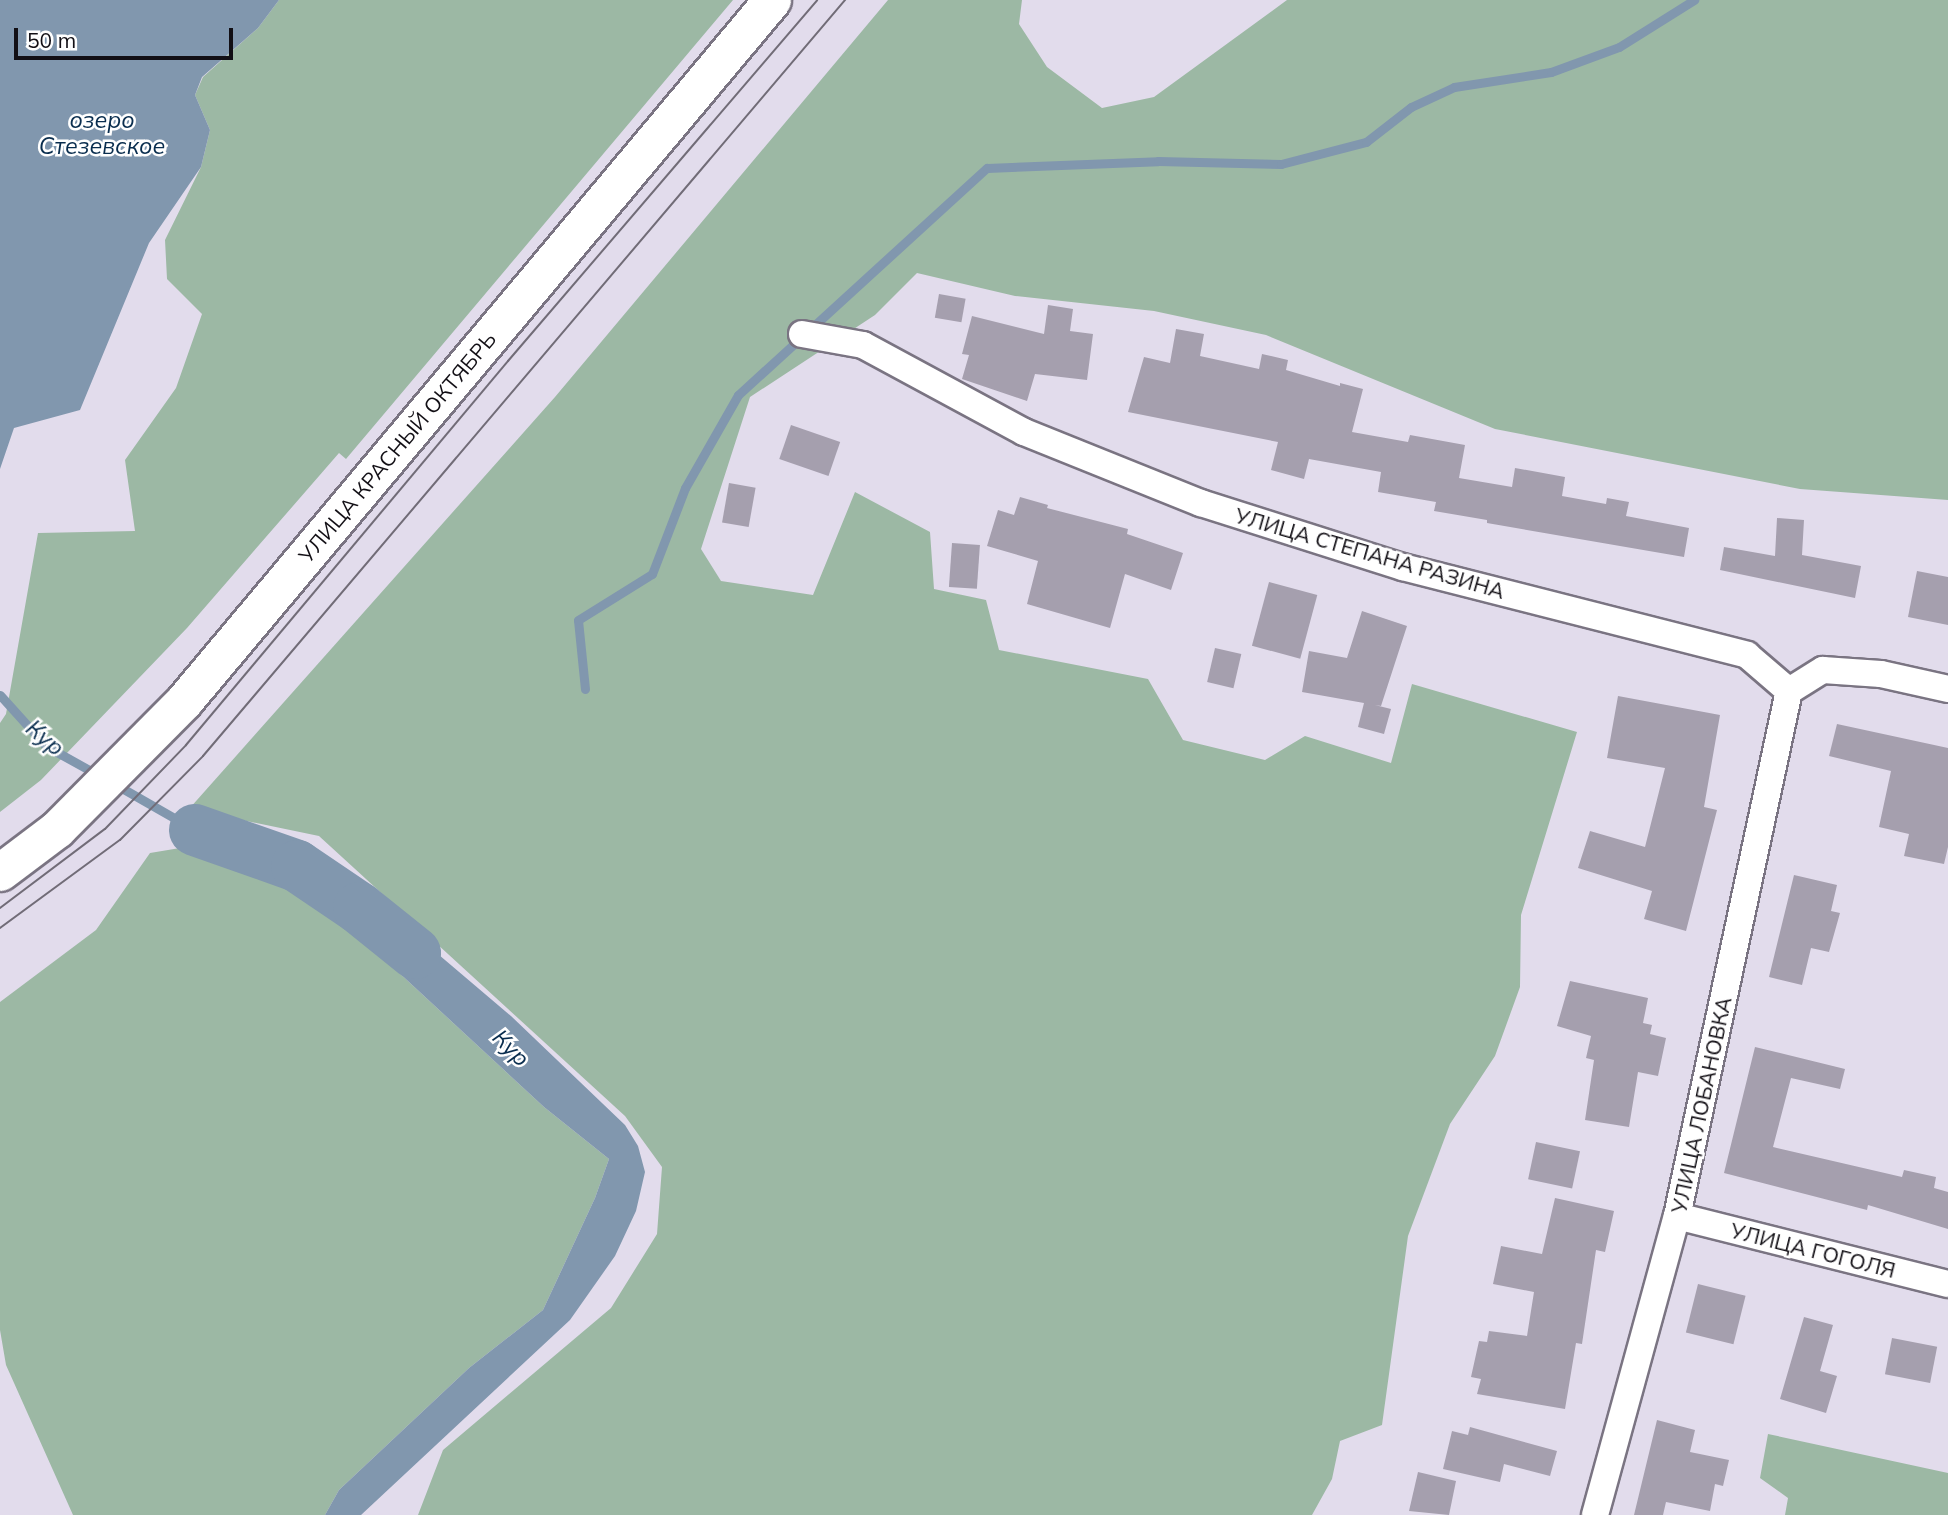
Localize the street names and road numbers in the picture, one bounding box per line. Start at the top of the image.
street label: УЛИЦА КРАСНЫЙ ОКТЯБРЬ [293,327,501,567]
street label: УЛИЦА СТЕПАНА РАЗИНА [1232,502,1508,604]
street label: УЛИЦА ЛОБАНОВКА [1666,994,1736,1216]
street label: УЛИЦА ГОГОЛЯ [1728,1217,1898,1283]

